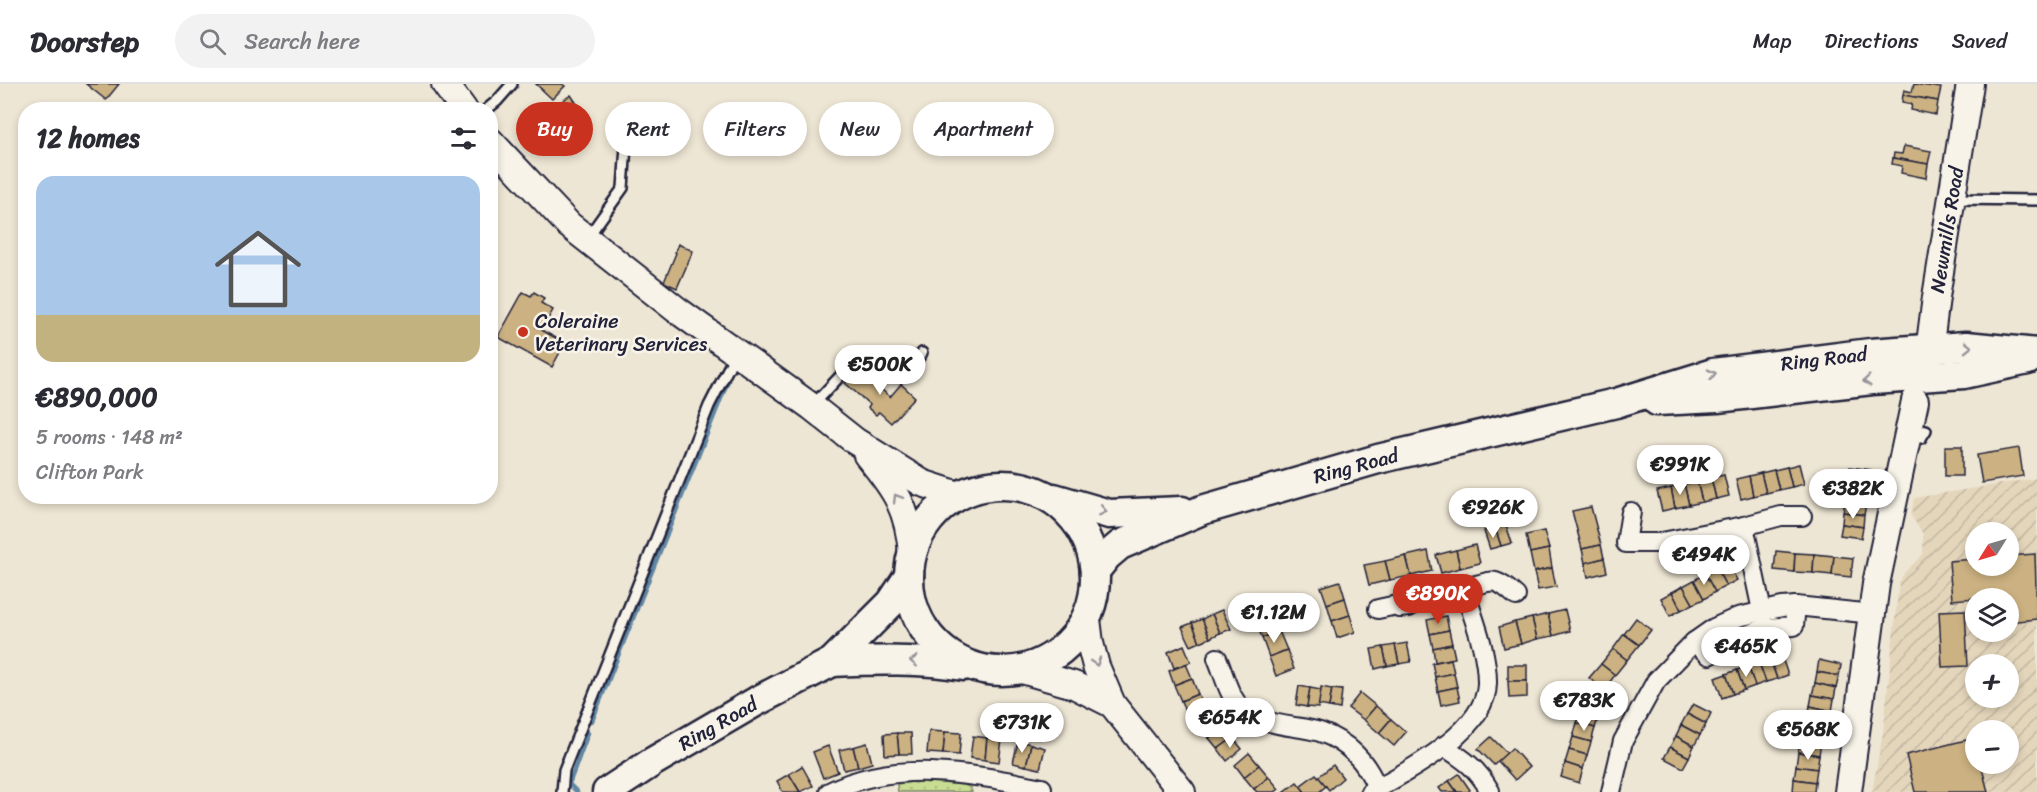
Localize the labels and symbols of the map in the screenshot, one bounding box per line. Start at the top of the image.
street label: Newmills Road [1920,163,1974,296]
place label: Coleraine Veterinary Services [535,304,708,362]
marker: Coleraine Veterinary Services [516,325,530,339]
street label: Ring Road [1779,336,1871,382]
one-way arrow [1963,341,1972,353]
pin: €500K [838,345,922,396]
one-way arrow [1706,368,1716,381]
one-way arrow [1862,374,1872,387]
street label: Ring Road [1310,438,1404,494]
pin: €991K [1638,445,1722,496]
pin: €382K [1811,469,1895,520]
pin: €926K [1451,488,1535,539]
one-way arrow [893,494,905,504]
one-way arrow [1098,504,1108,517]
north arrow [1965,522,2019,576]
pin: €494K [1662,535,1746,586]
pin: €890K [1396,574,1480,625]
pin: €1.12M [1225,593,1323,644]
pin: €465K [1704,627,1788,678]
one-way arrow [909,654,918,667]
one-way arrow [1088,656,1101,667]
pin: €783K [1542,681,1626,732]
street label: Ring Road [672,686,766,761]
pin: €654K [1188,698,1272,749]
pin: €731K [980,703,1064,754]
pin: €568K [1766,710,1850,761]

